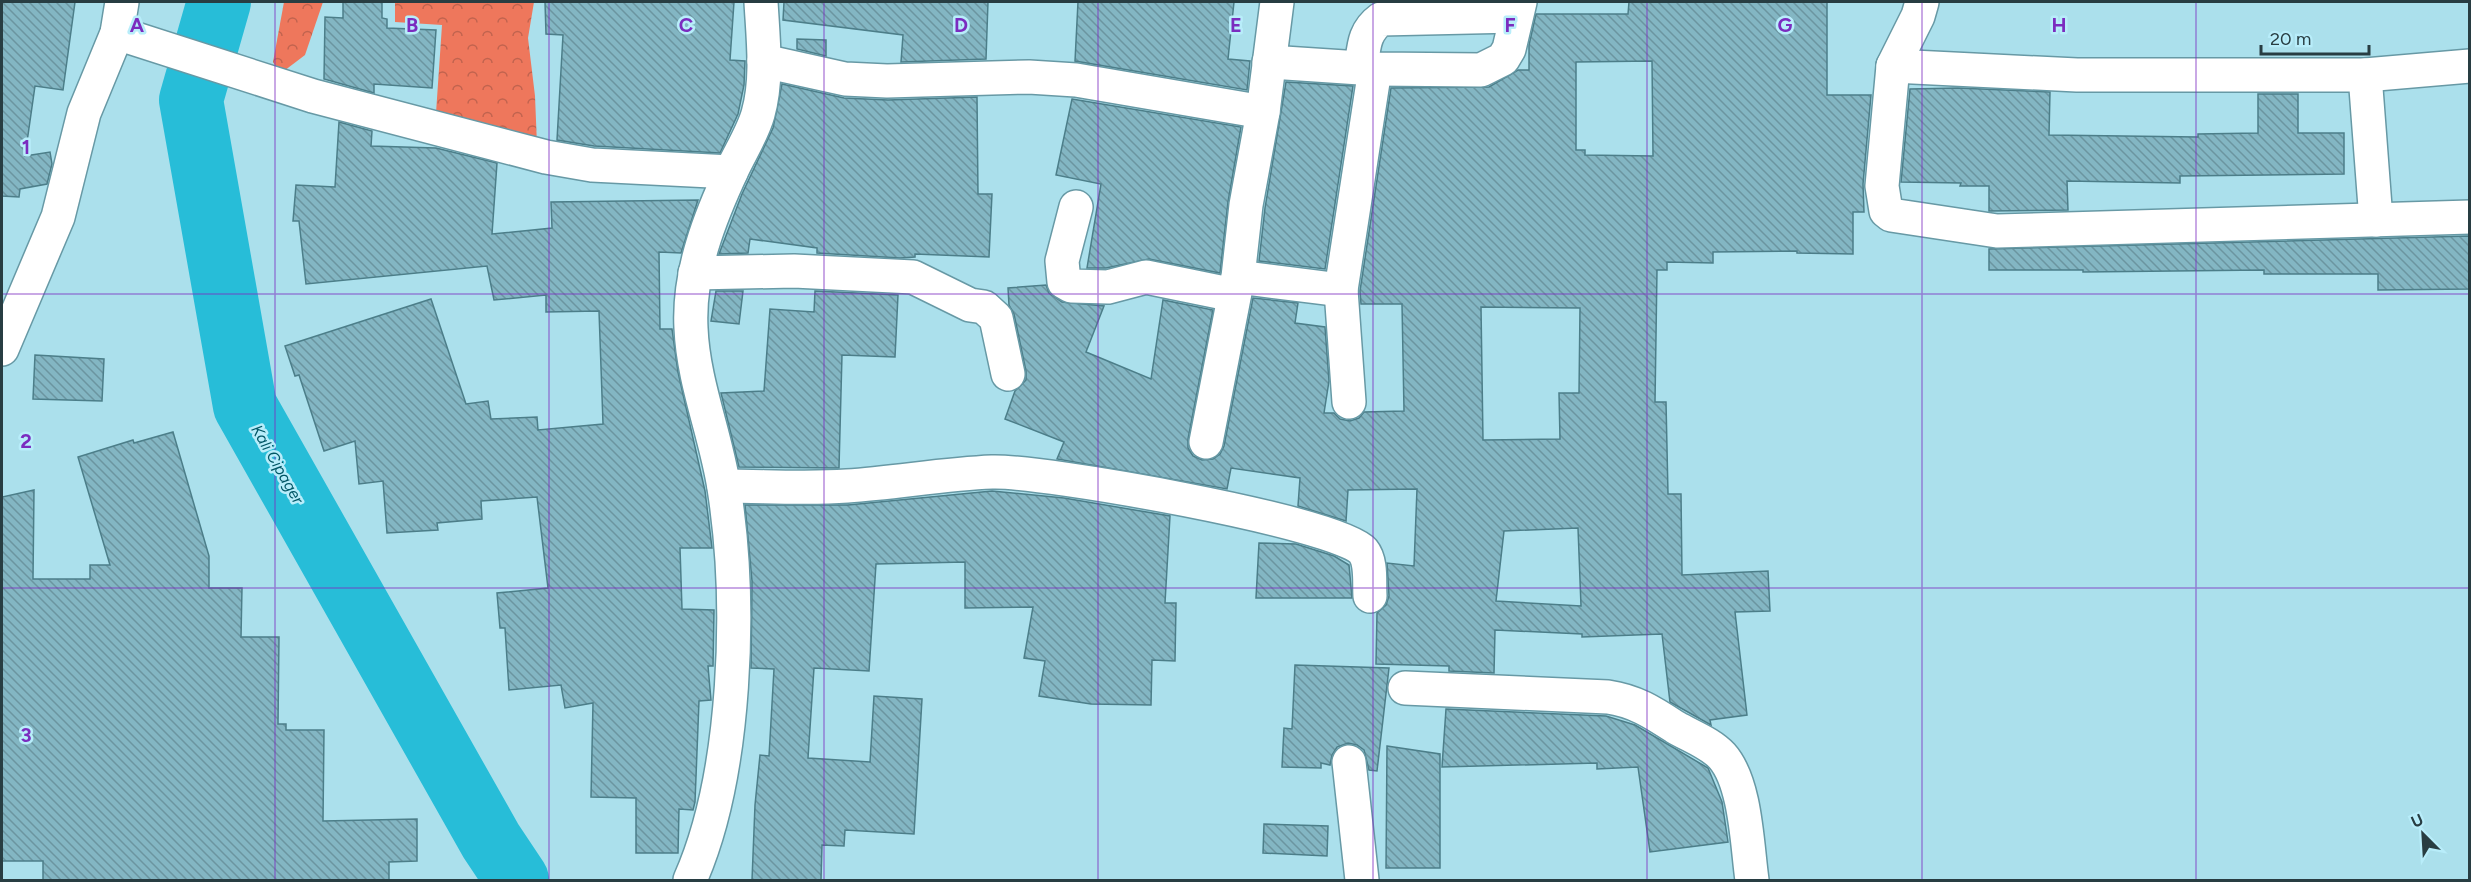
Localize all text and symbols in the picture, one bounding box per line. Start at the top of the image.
text: A [130,13,145,37]
text: B [406,13,418,37]
text: C [679,13,693,37]
text: D [954,13,968,37]
text: E [1230,13,1242,37]
text: F [1504,13,1516,37]
text: G [1778,13,1793,37]
text: H [2052,13,2067,37]
scale bar [2261,18,2369,56]
text: 20 m [2270,28,2311,50]
text: 1 [22,135,30,159]
water label: Kali Cipager [247,421,308,508]
text: 2 [20,429,32,453]
text: 3 [20,723,32,747]
north arrow [2393,804,2453,864]
text: U [2408,810,2426,832]

